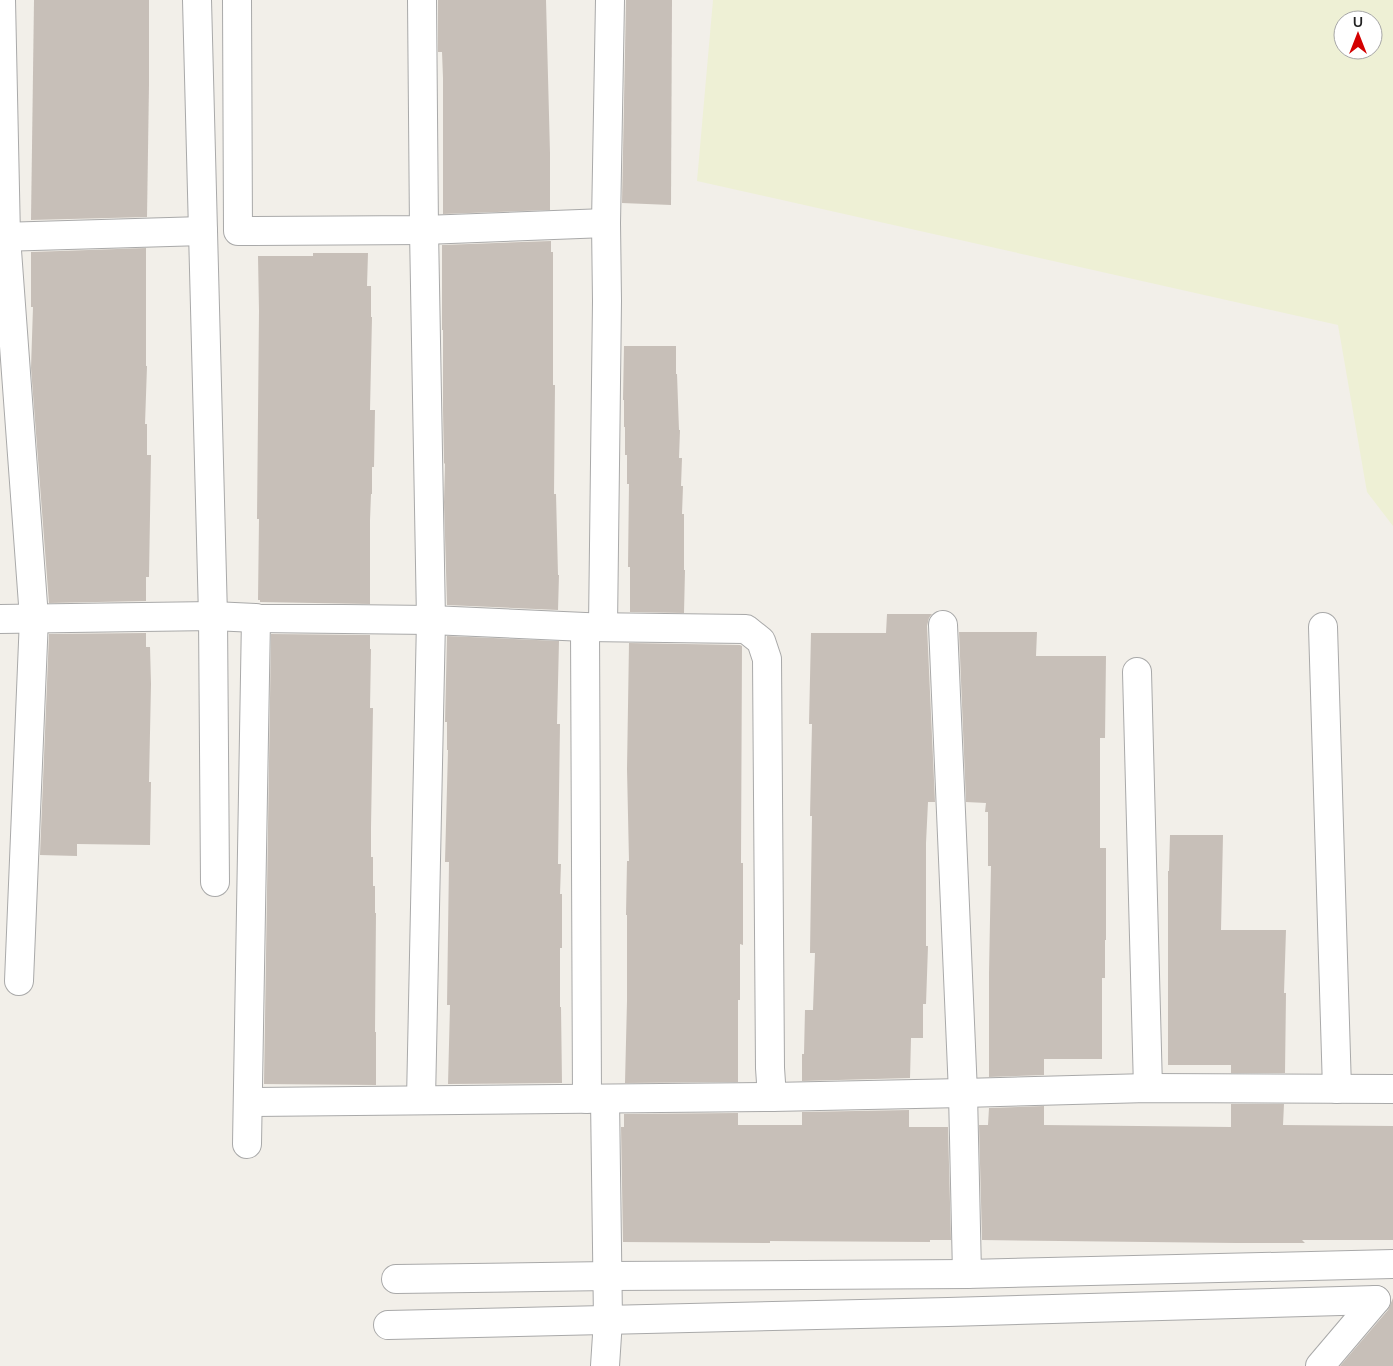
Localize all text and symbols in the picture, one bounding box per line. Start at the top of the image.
north arrow [1333,10,1383,60]
text: U [1353,13,1363,31]

